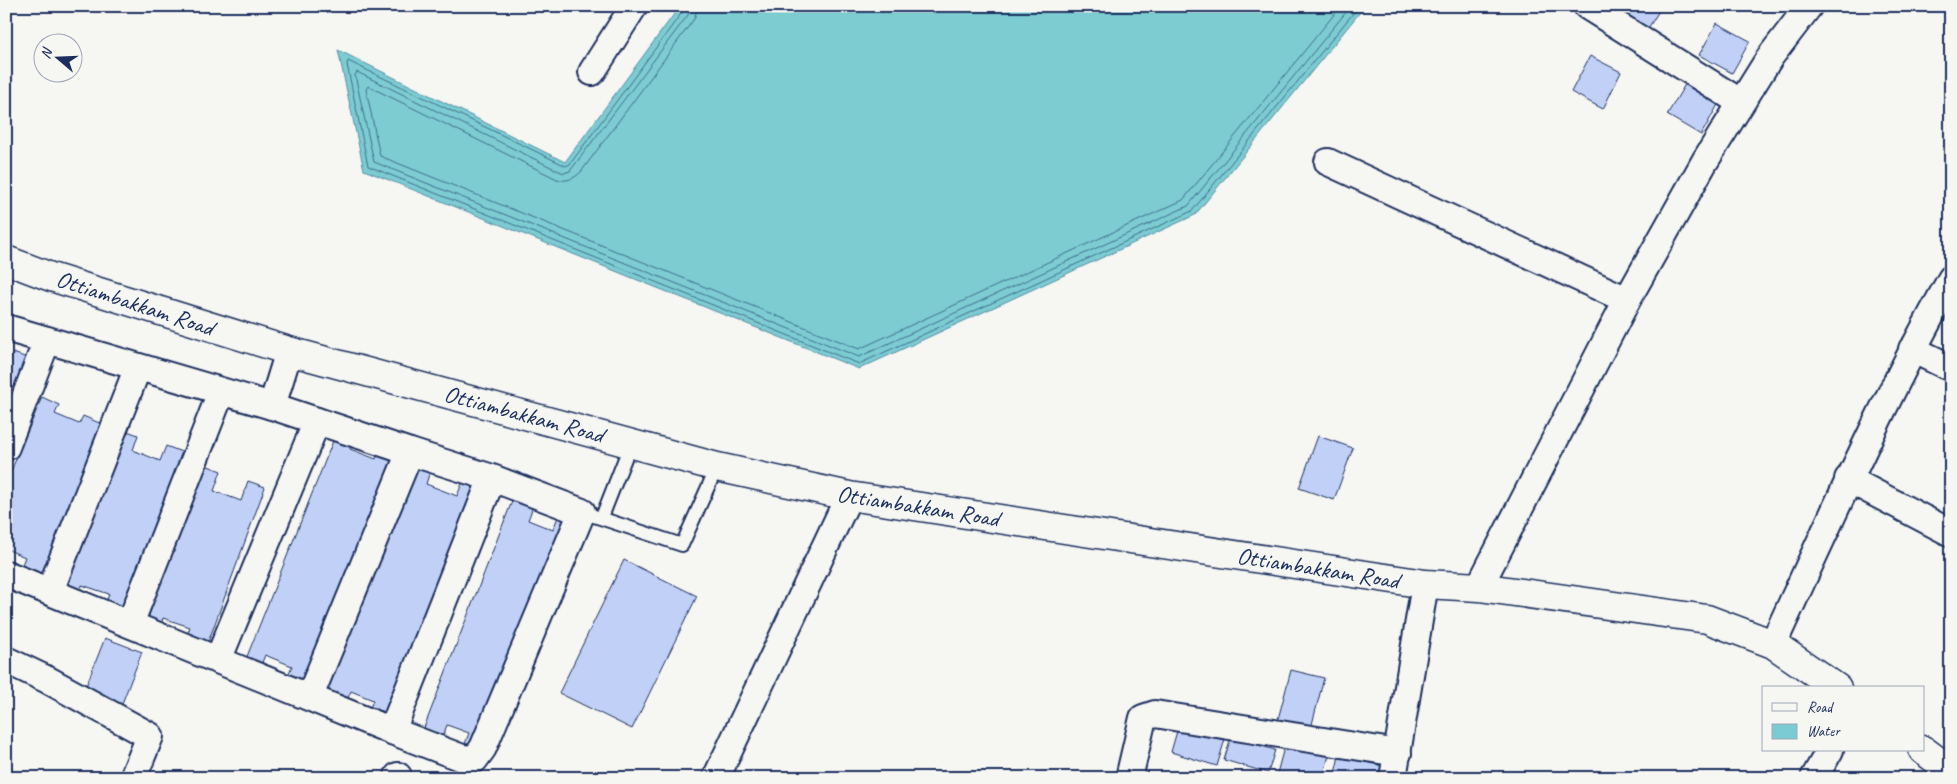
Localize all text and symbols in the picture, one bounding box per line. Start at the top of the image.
north arrow [32,32,82,82]
text: N [37,45,56,61]
street label: Ottiambakkam Road [52,263,221,344]
street label: Ottiambakkam Road [441,378,610,451]
street label: Ottiambakkam Road [835,478,1005,534]
street label: Ottiambakkam Road [1235,540,1405,596]
legend [1762,686,1924,752]
text: Road [1807,698,1834,717]
text: Water [1807,722,1841,741]

